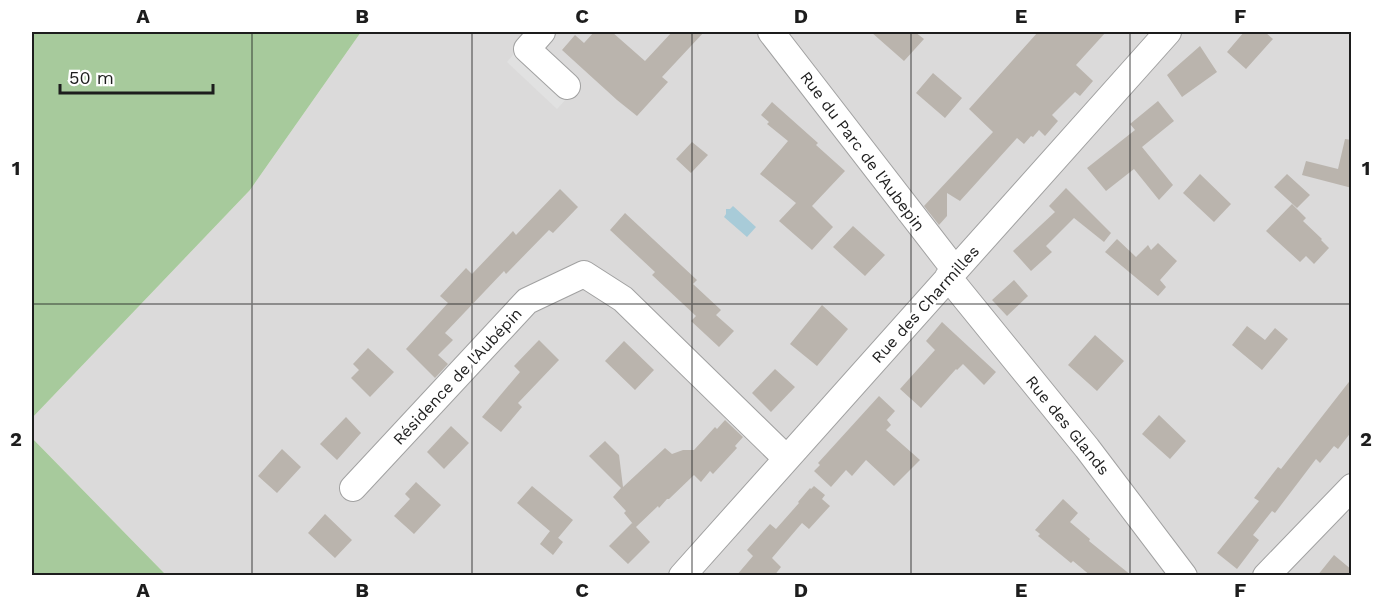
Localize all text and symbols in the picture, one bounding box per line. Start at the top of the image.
text: A [136,4,150,28]
text: B [355,4,369,28]
text: C [575,4,589,28]
text: D [794,4,808,28]
text: E [1015,4,1027,28]
text: F [1234,4,1246,28]
scale bar [60,57,213,95]
text: 50 m [69,67,114,88]
street label: Rue du Parc de l'Aubepin [796,68,929,235]
text: 1 [12,156,20,180]
text: 1 [1362,156,1370,180]
street label: Rue des Charmilles [868,242,983,367]
street label: Résidence de l'Aubépin [389,304,526,449]
street label: Rue des Glands [1022,372,1113,479]
text: 2 [10,427,22,451]
text: 2 [1360,427,1372,451]
text: A [136,578,150,602]
text: B [355,578,369,602]
text: C [575,578,589,602]
text: D [794,578,808,602]
text: E [1015,578,1027,602]
text: F [1234,578,1246,602]

